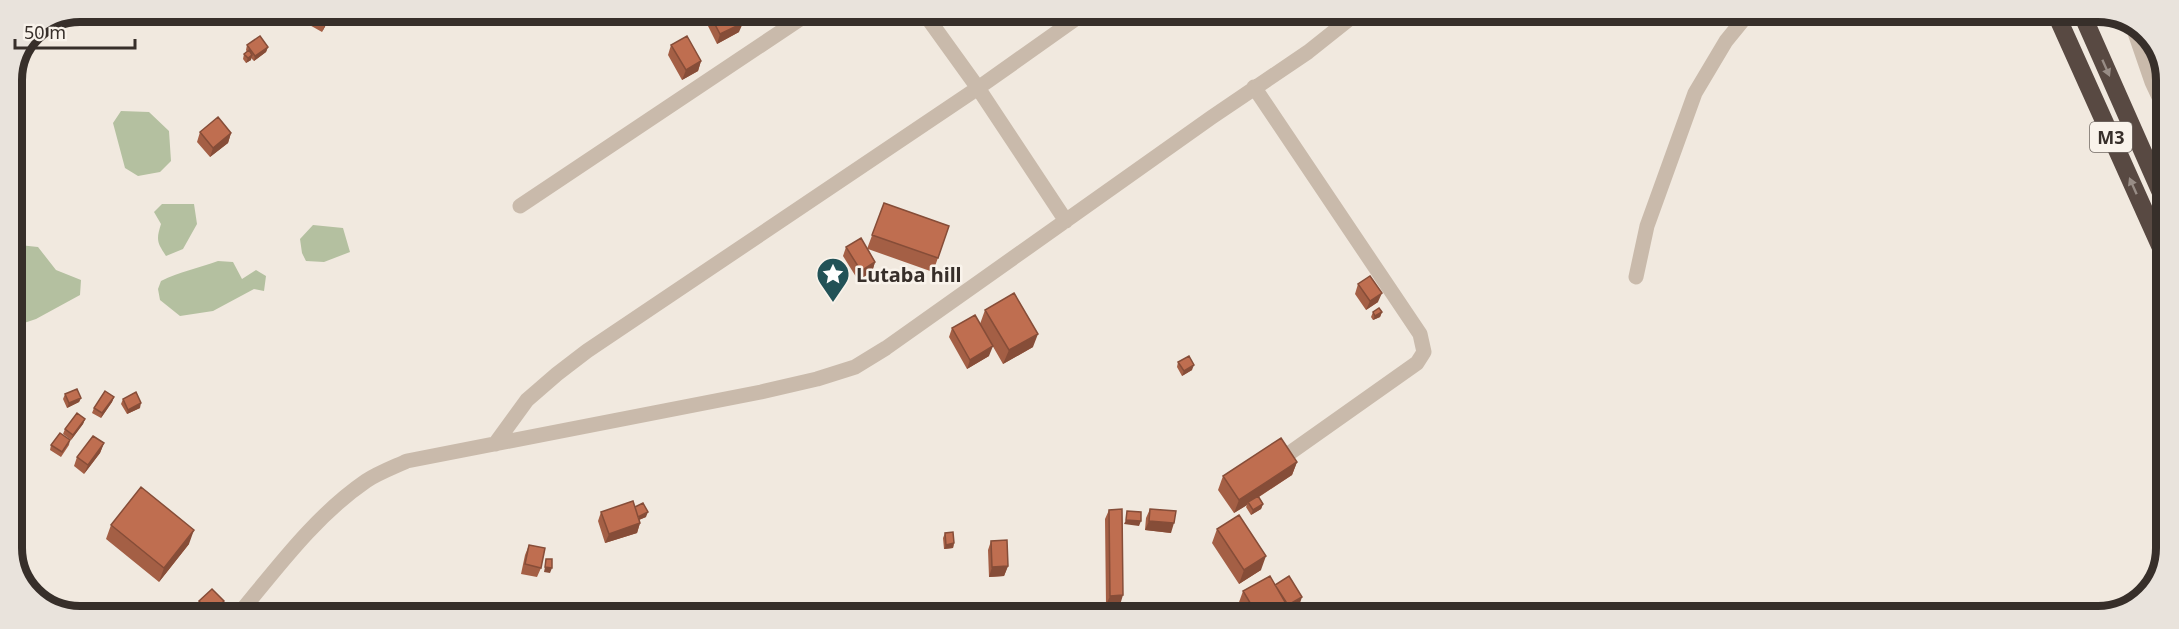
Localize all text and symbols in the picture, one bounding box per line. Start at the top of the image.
scale bar [15,12,135,50]
text: 50 m [24,20,66,44]
one-way arrow [2101,59,2111,77]
road number: M3 [2090,122,2132,152]
one-way arrow [2129,178,2138,195]
place icon: Lutaba hill [815,256,851,303]
place label: Lutaba hill [856,261,962,288]

